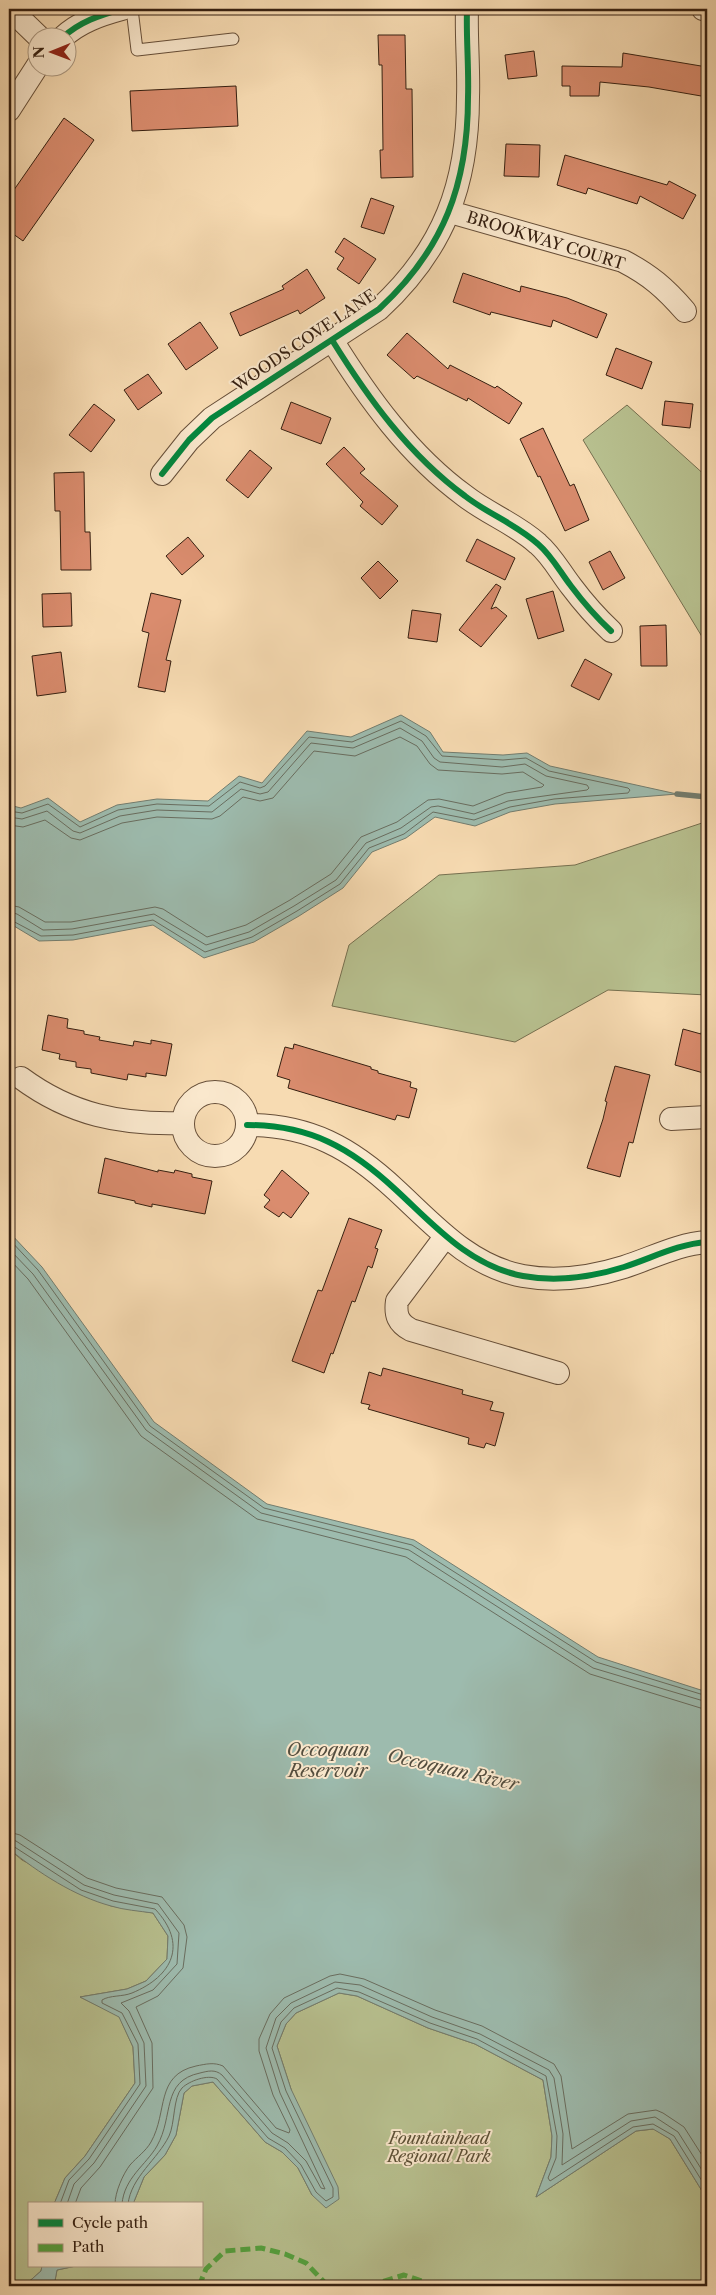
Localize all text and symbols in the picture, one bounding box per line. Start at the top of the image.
north arrow [28,28,78,78]
text: N [30,46,48,58]
street label: BROOKWAY COURT [464,206,628,274]
street label: WOODS COVE LANE [228,285,380,396]
water label: Occoquan Reservoir [286,1739,370,1782]
water label: Occoquan River [385,1744,522,1796]
park label: Fountainhead Regional Park [385,2128,491,2166]
legend [28,2202,202,2268]
text: Cycle path [72,2213,149,2232]
text: Path [72,2237,105,2256]

